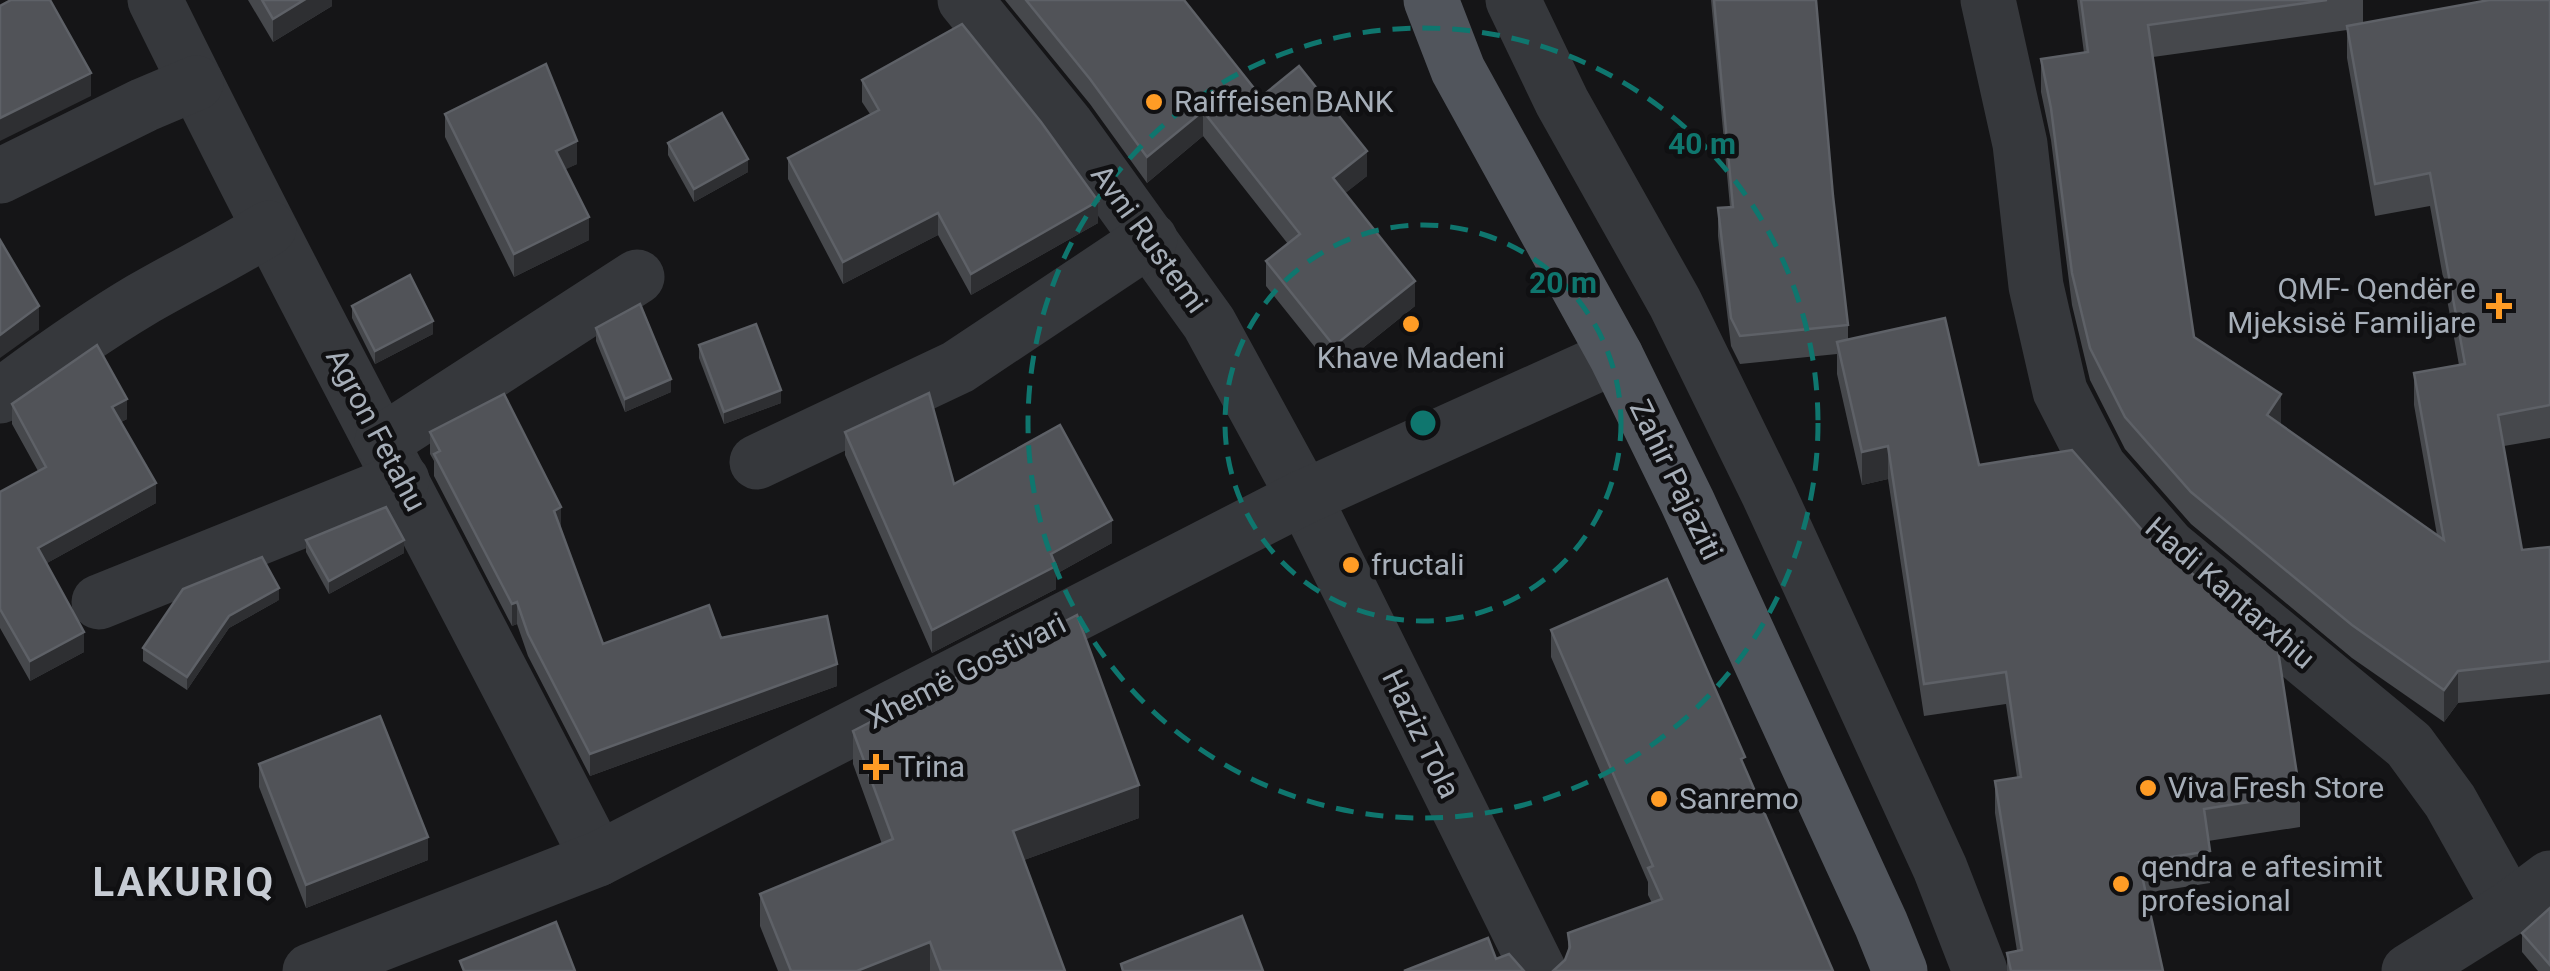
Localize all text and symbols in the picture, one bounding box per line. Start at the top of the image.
place label: Raiffeisen BANK [1174,84,1394,119]
marker: Raiffeisen BANK [1143,91,1165,113]
text: 40 m [1668,126,1736,161]
street label: Avni Rustemi [1084,158,1215,320]
text: 20 m [1529,265,1597,300]
place label: QMF- Qendër e Mjeksisë Familjare [2227,271,2476,340]
marker: QMF- Qendër e Mjeksisë Familjare [2486,293,2512,319]
marker: Khave Madeni [1400,313,1422,335]
place label: Khave Madeni [1317,340,1505,375]
street label: Agron Fetahu [319,343,434,517]
street label: Zahir Pajaziti [1623,394,1730,565]
centre of rings [1405,405,1441,441]
street label: Hadi Kantarxhiu [2139,510,2322,676]
place label: fructali [1371,547,1465,582]
marker: fructali [1340,554,1362,576]
street label: Xhemë Gostivari [860,605,1071,736]
street label: Haziz Tola [1375,664,1468,804]
place label: Trina [898,749,965,784]
marker: Trina [863,754,889,780]
place label: Viva Fresh Store [2168,770,2384,805]
marker: Viva Fresh Store [2137,777,2159,799]
place label: Sanremo [1679,781,1799,816]
marker: Sanremo [1648,788,1670,810]
place label: qendra e aftesimit profesional [2141,849,2383,918]
district label: LAKURIQ [92,859,276,906]
marker: qendra e aftesimit profesional [2110,873,2132,895]

